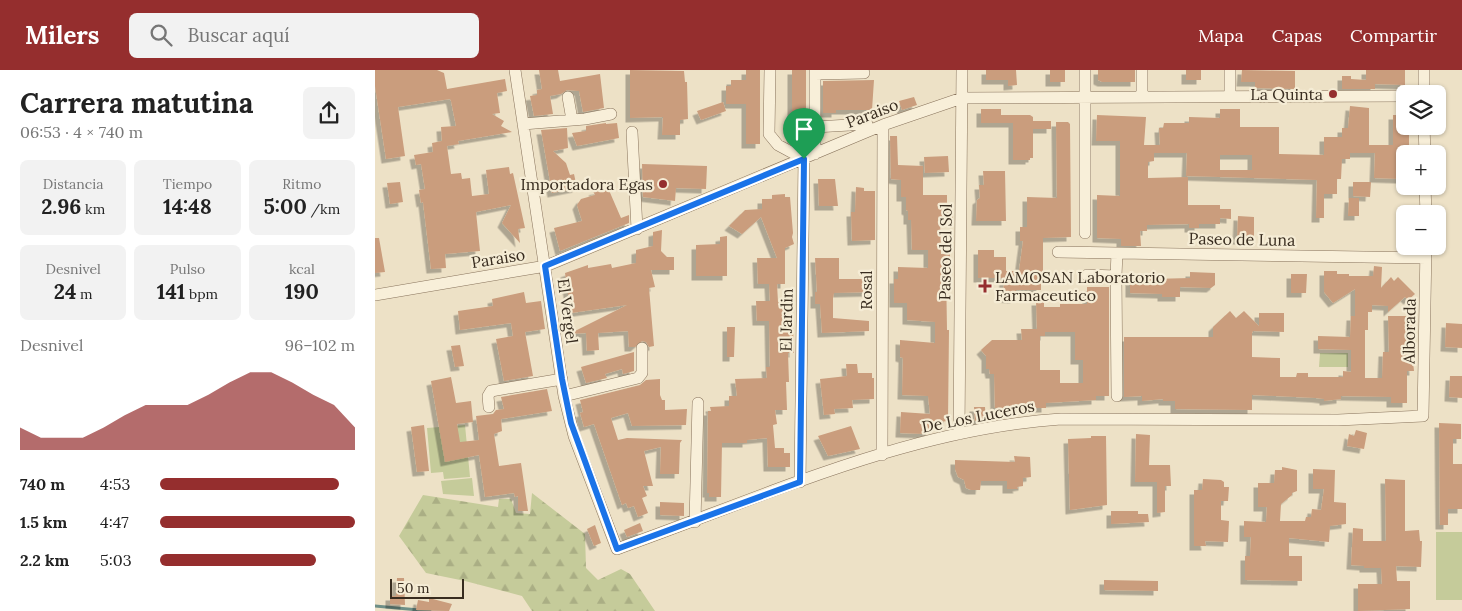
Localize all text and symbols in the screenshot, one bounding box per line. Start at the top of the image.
search box [129,13,479,58]
text: Milers [25,20,99,51]
icon: search [147,21,175,49]
text: Buscar aquí [187,23,290,47]
text: Mapa [1198,24,1244,47]
text: Capas [1272,24,1322,47]
text: Compartir [1350,24,1437,47]
place label: La Quinta [1250,84,1323,104]
text: Carrera matutina [20,85,253,121]
map controls [1396,85,1446,255]
button: layers [1396,85,1446,135]
button: share [303,87,355,139]
marker: La Quinta [1327,88,1339,100]
street label: Paraiso [843,94,901,132]
pin [783,108,825,159]
icon: arrive [790,115,818,143]
text: 06:53 · 4 × 740 m [20,122,143,142]
button: + [1396,145,1446,195]
place label: Importadora Egas [520,174,653,194]
text: Distancia [43,175,103,193]
text: Tiempo [163,175,212,193]
text: Ritmo [282,175,321,193]
marker: Importadora Egas [657,178,669,190]
text: 2.96 [41,193,81,220]
text: 14:48 [163,193,212,220]
text: 5:00 [263,193,307,220]
text: km [81,200,105,218]
text: /km [307,200,340,218]
street label: Paseo del Sol [934,203,956,301]
button: − [1396,205,1446,255]
street label: Paseo de Luna [1189,228,1295,250]
street label: Paraiso [470,244,526,272]
text: Desnivel [46,260,101,278]
text: Pulso [170,260,205,278]
text: kcal [289,260,315,278]
place label: LAMOSAN Laboratorio Farmaceutico [995,267,1165,305]
street label: Rosal [856,270,876,310]
street label: El Vergel [554,277,582,345]
text: 24 [54,278,76,305]
text: 141 [157,278,185,305]
text: 190 [285,278,319,305]
marker: LAMOSAN Laboratorio Farmaceutico [979,280,991,292]
text: m [76,285,93,303]
text: bpm [185,285,218,303]
street label: El Jardin [775,288,797,352]
street label: Alborada [1398,298,1420,365]
text: Desnivel [20,335,83,355]
text: 96–102 m [285,335,355,355]
street label: De Los Luceros [920,395,1036,437]
text: 740 m [20,474,65,494]
text: 4:53 [100,474,130,494]
text: 1.5 km [20,512,67,532]
text: 4:47 [100,512,129,532]
text: 2.2 km [20,550,69,570]
text: 5:03 [100,550,132,570]
scale bar [390,576,464,599]
text: 50 m [397,579,430,597]

